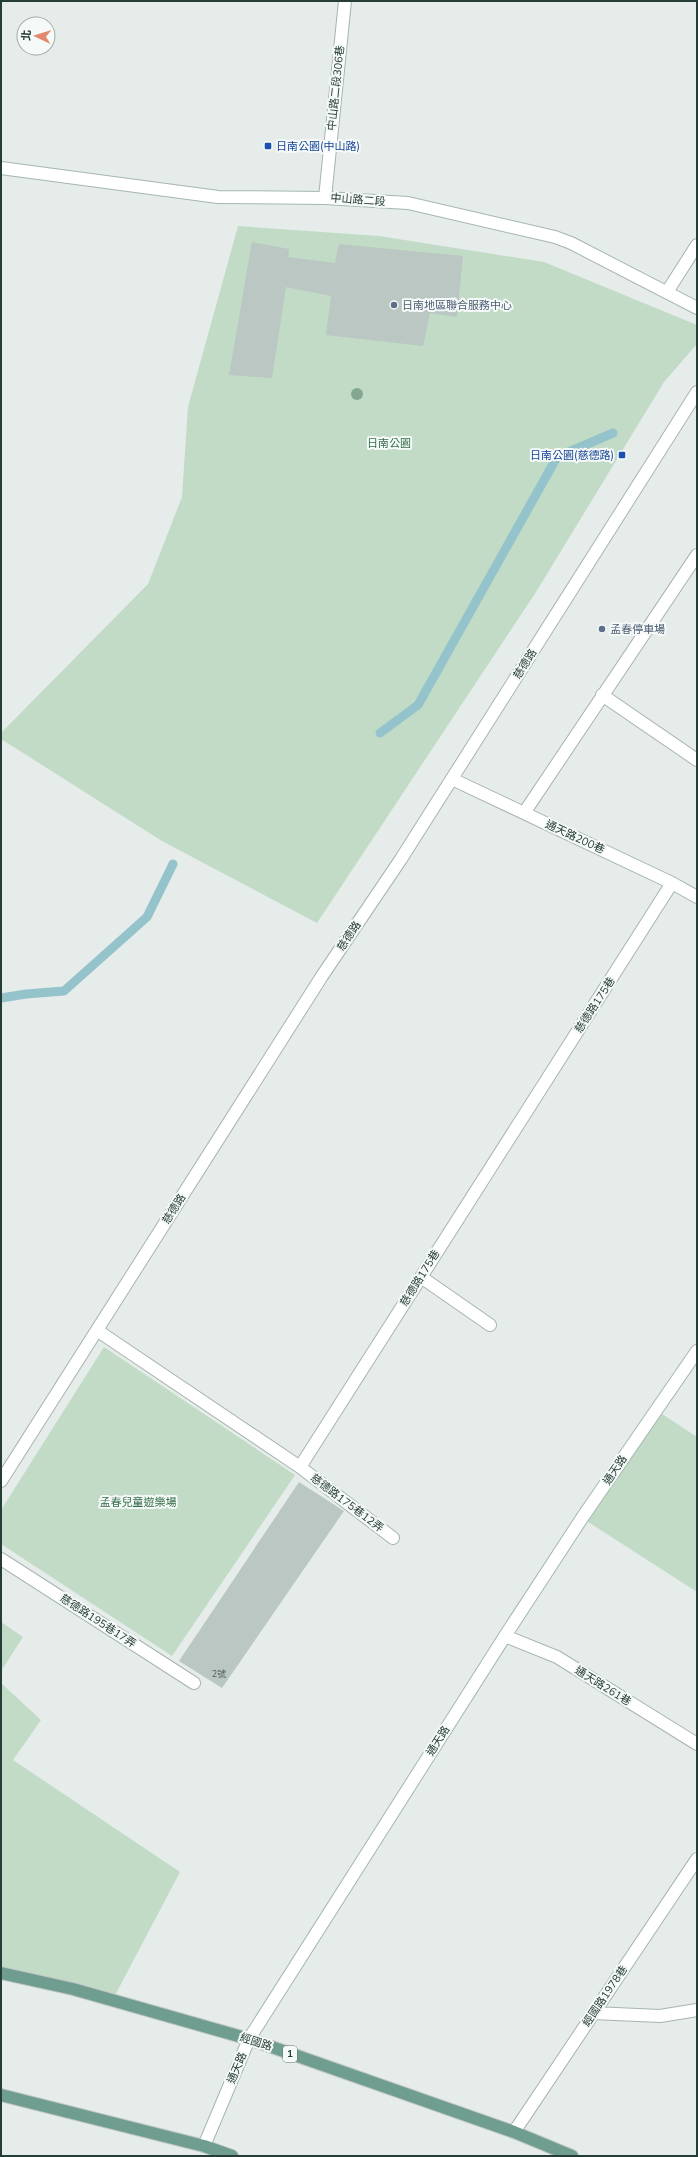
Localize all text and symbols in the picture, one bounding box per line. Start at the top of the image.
north arrow [16,16,56,56]
text: 北 [19,29,34,41]
street label: 中山路二段306巷 [324,45,348,131]
place label: 日南公園(中山路) [276,139,360,154]
marker: 日南公園(中山路) [263,141,273,151]
street label: 中山路二段 [330,191,386,209]
place label: 日南地區聯合服務中心 [402,298,512,313]
marker: 日南地區聯合服務中心 [389,300,399,310]
park label: 日南公園 [367,436,411,451]
place label: 日南公園(慈德路) [530,448,614,463]
marker: 日南公園(慈德路) [617,450,627,460]
place label: 孟春停車場 [610,622,665,637]
marker: 孟春停車場 [597,624,607,634]
street label: 慈德路 [510,646,540,682]
street label: 通天路200巷 [543,817,607,857]
street label: 慈德路 [334,918,364,954]
street label: 慈德路175巷 [571,974,619,1036]
street label: 慈德路 [159,1191,189,1227]
street label: 慈德路175巷 [397,1247,443,1309]
street label: 通天路 [600,1452,630,1488]
street label: 慈德路175巷12弄 [307,1471,387,1535]
park label: 孟春兒童遊樂場 [100,1495,177,1510]
street label: 慈德路195巷17弄 [57,1591,139,1651]
street label: 通天路261巷 [572,1663,634,1709]
house number: 2號 [212,1668,226,1680]
street label: 通天路 [423,1723,453,1759]
street label: 經國路1978巷 [579,1963,631,2029]
street label: 經國路 [238,2030,274,2054]
road number: 1 [283,2046,297,2062]
street label: 通天路 [224,2050,250,2086]

